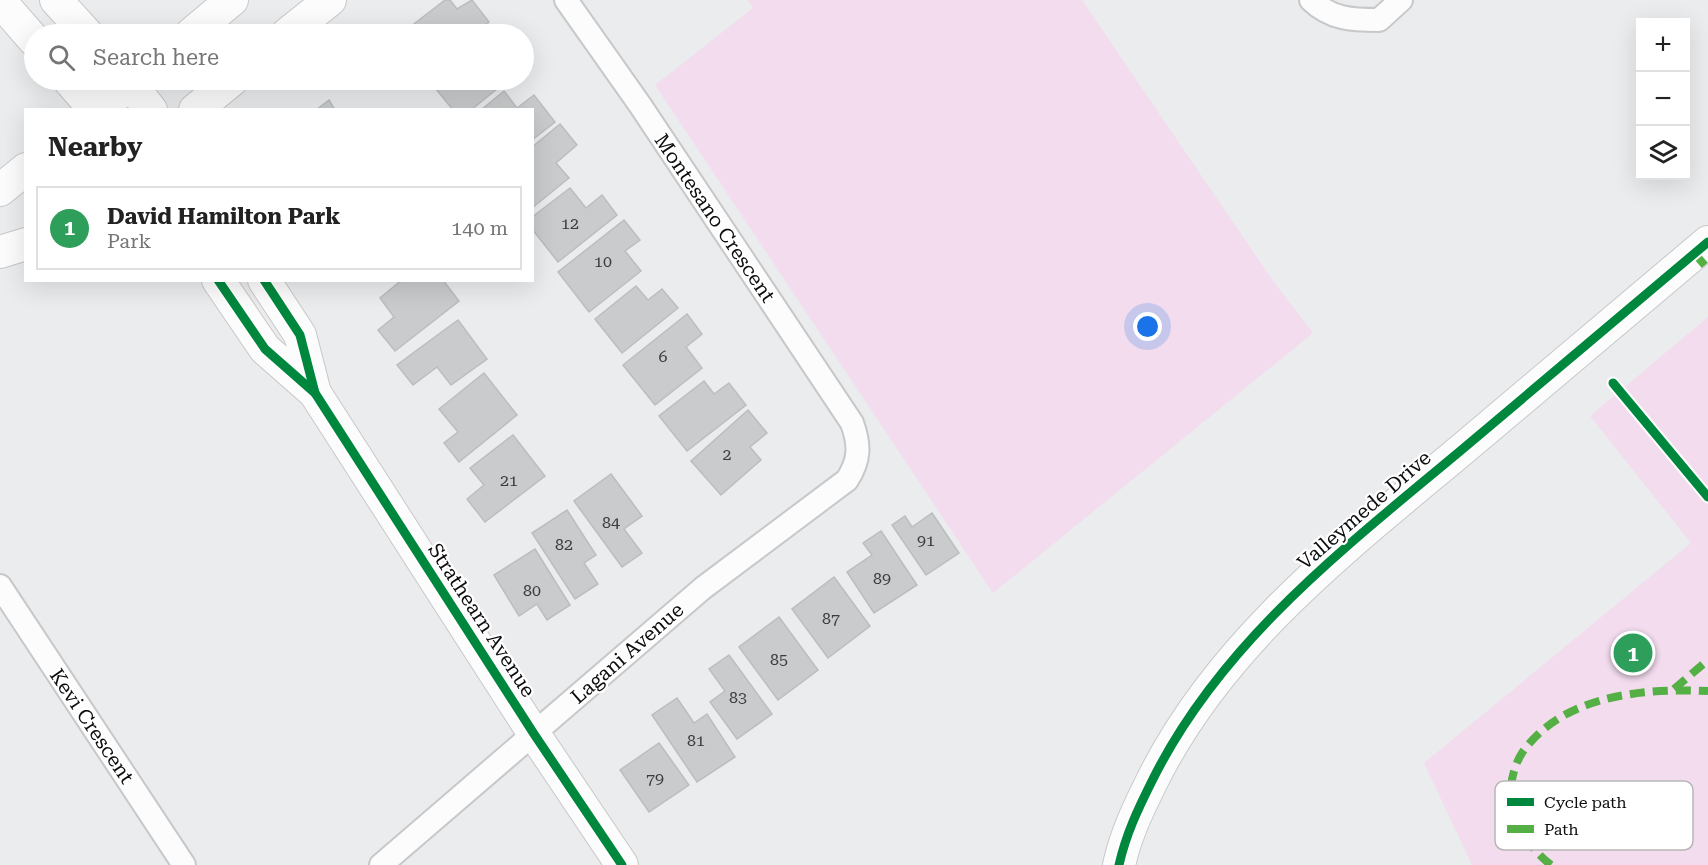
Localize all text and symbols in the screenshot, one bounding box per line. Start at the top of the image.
map controls [1636,18,1690,180]
button: + [1636,18,1690,72]
search box [24,24,534,90]
icon: search [45,41,78,74]
text: Search here [93,45,219,70]
button: − [1636,72,1690,126]
button: layers [1636,126,1690,180]
street label: Montesano Crescent [650,129,781,307]
text: Nearby [48,132,142,162]
text: David Hamilton Park [107,204,340,229]
house number: 12 [561,214,579,233]
text: 1 [64,216,75,240]
text: 140 m [451,216,508,240]
text: Park [107,229,151,253]
house number: 10 [594,252,612,271]
your location [1133,312,1162,341]
house number: 6 [659,347,668,366]
house number: 2 [723,445,732,464]
street label: Valleymede Drive [1292,446,1436,574]
house number: 21 [500,471,518,490]
house number: 84 [602,513,620,532]
house number: 91 [917,531,935,550]
house number: 82 [555,535,573,554]
street label: Strathearn Avenue [423,539,541,701]
house number: 89 [873,569,891,588]
house number: 80 [523,581,541,600]
street label: Lagani Avenue [566,598,688,708]
house number: 87 [822,609,840,628]
pin: 1 [1614,630,1652,676]
house number: 85 [770,650,788,669]
street label: Kevi Crescent [45,664,140,788]
house number: 83 [729,688,747,707]
house number: 81 [687,731,705,750]
house number: 79 [646,769,664,788]
legend [1495,781,1693,850]
text: Cycle path [1544,793,1627,812]
text: Path [1544,820,1579,839]

